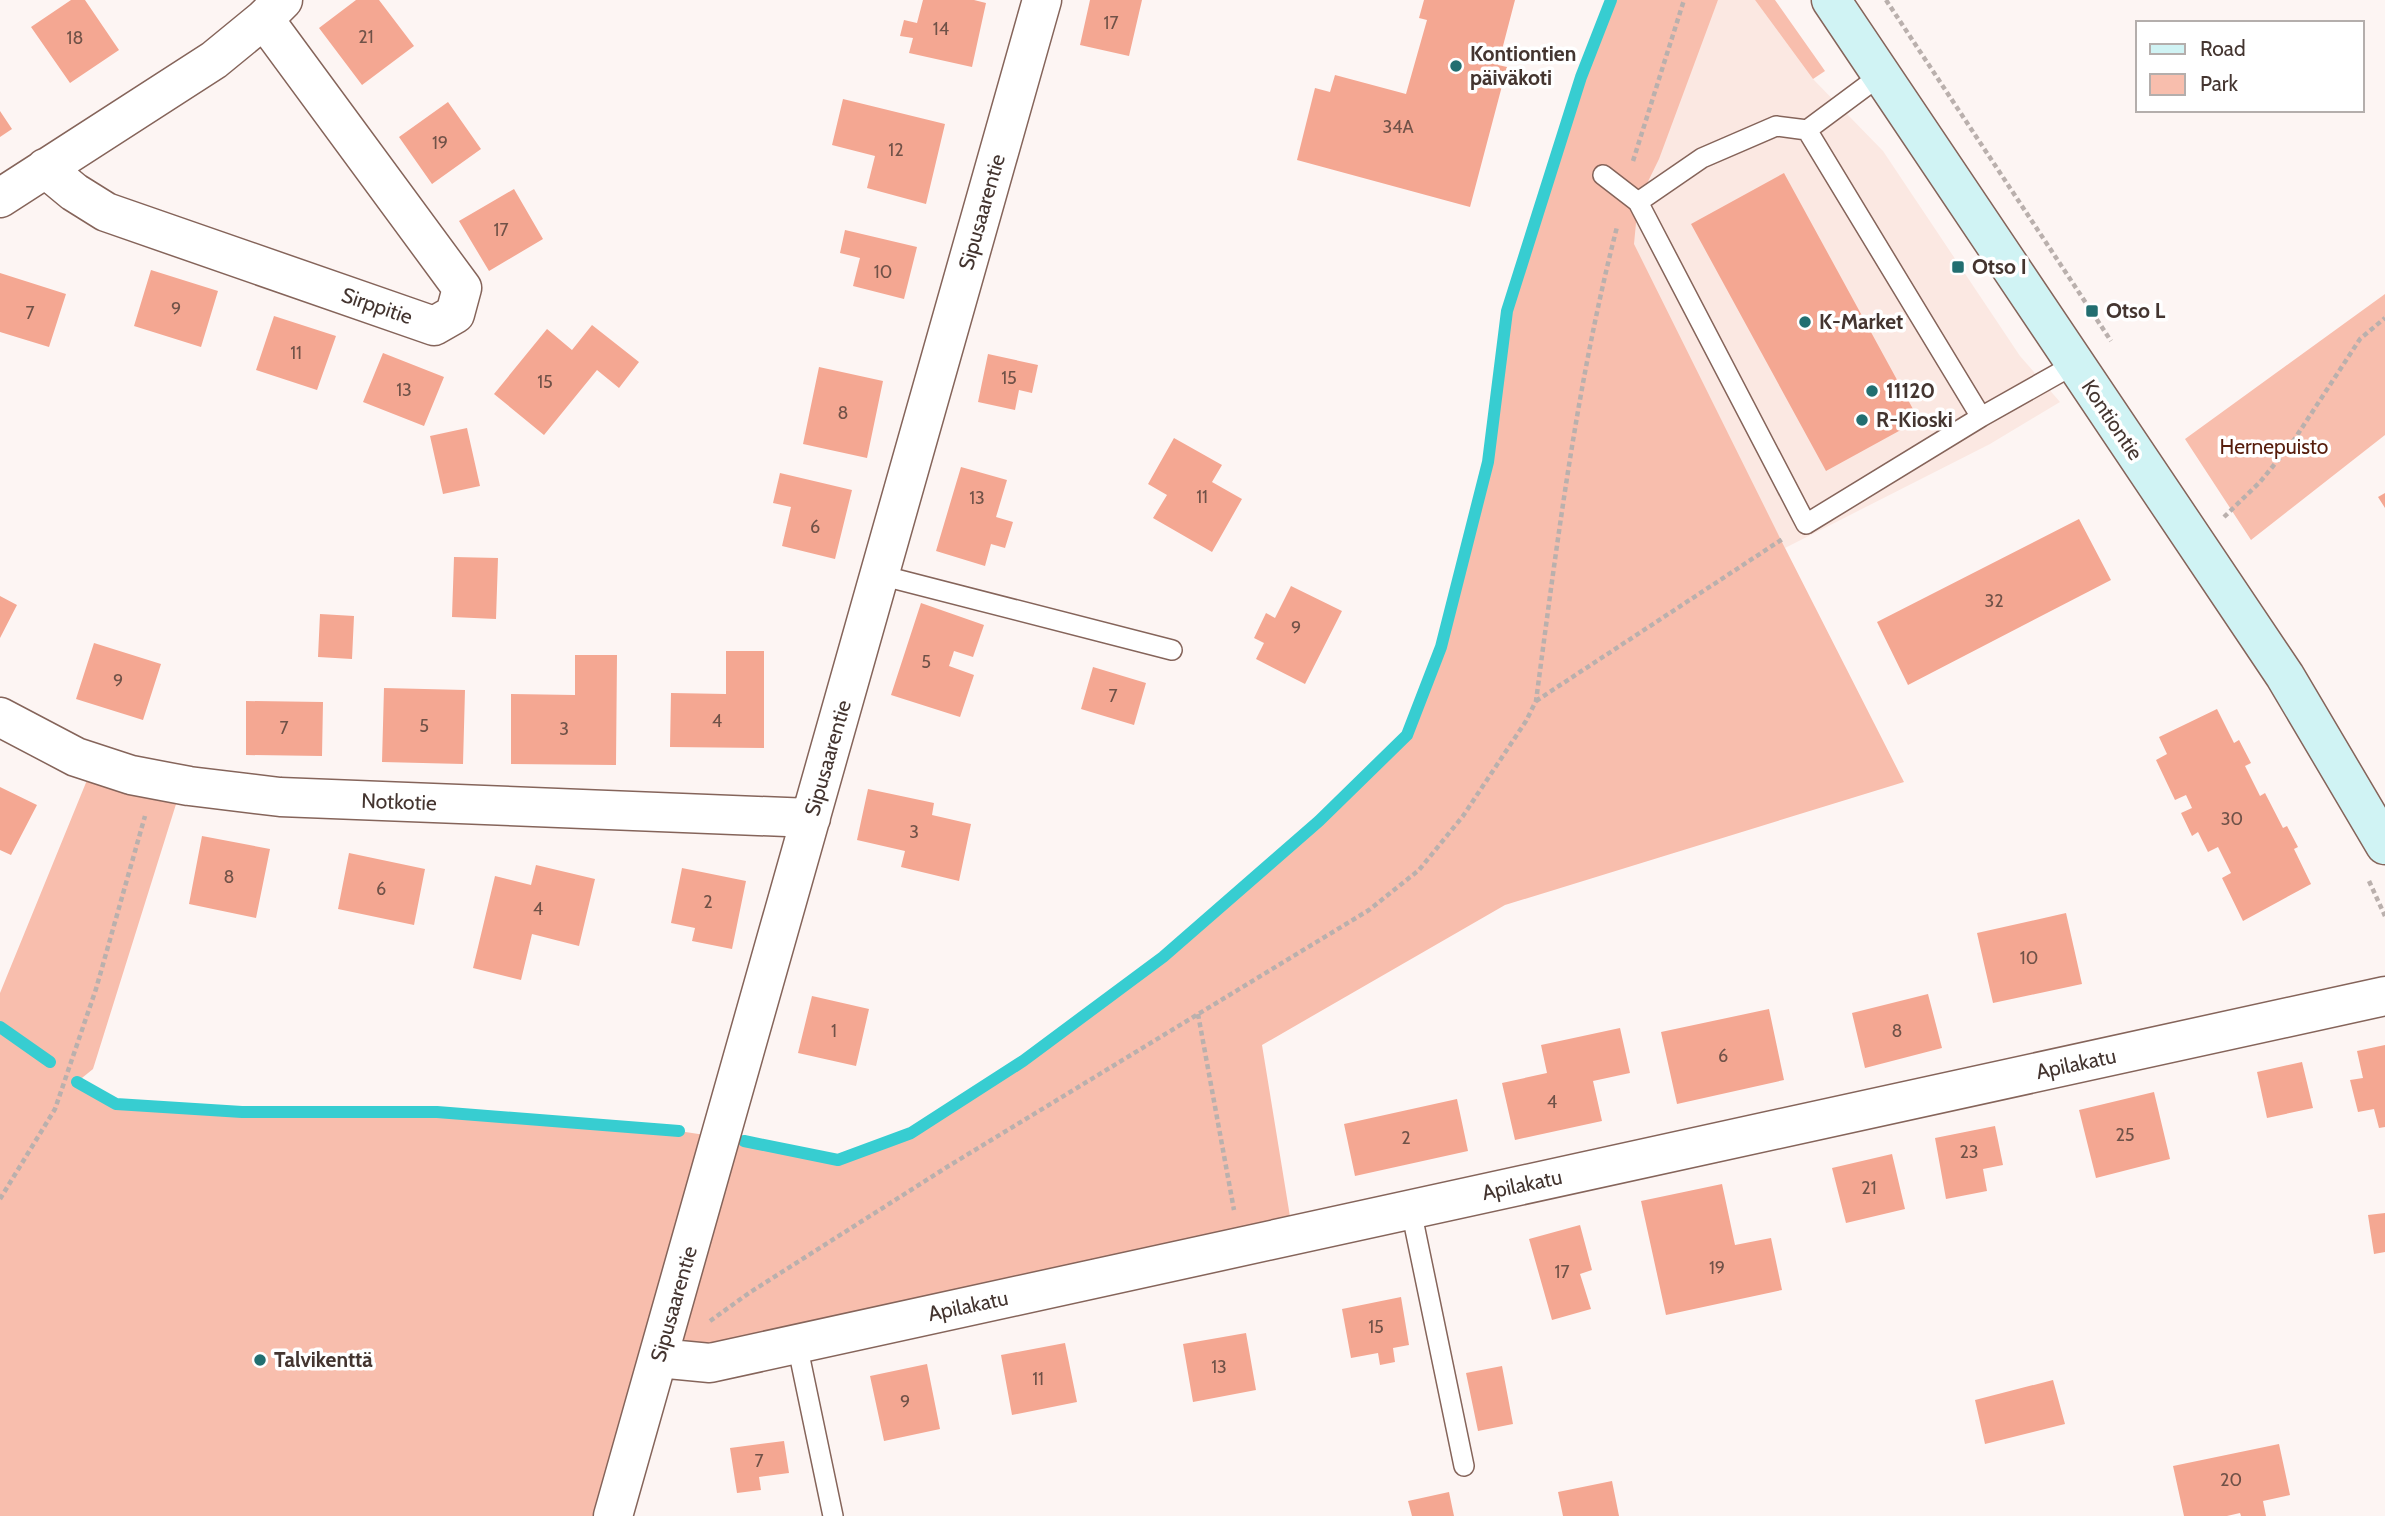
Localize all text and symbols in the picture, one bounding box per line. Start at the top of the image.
house number: 17 [1104,12,1118,34]
house number: 14 [933,18,949,40]
legend [2136,21,2364,112]
house number: 21 [358,26,374,48]
house number: 18 [67,27,83,49]
text: Road [2200,36,2246,61]
place label: Kontiontien päiväkoti [1470,41,1576,90]
marker: Kontiontien päiväkoti [1448,58,1464,74]
text: Park [2200,71,2238,96]
house number: 34A [1382,116,1414,138]
house number: 19 [432,132,448,154]
house number: 12 [888,139,904,161]
street label: Sipusaarentie [953,151,1010,273]
house number: 17 [494,219,508,241]
place label: Otso I [1972,254,2027,279]
marker: Otso I [1950,259,1966,275]
house number: 10 [874,261,892,283]
street label: Sirppitie [338,282,416,329]
house number: 9 [171,298,181,320]
place label: Otso L [2106,298,2166,323]
house number: 7 [25,302,35,324]
marker: Otso L [2084,303,2100,319]
place label: K-Market [1819,309,1903,334]
marker: K-Market [1797,314,1813,330]
house number: 11 [290,342,302,364]
house number: 15 [1001,367,1017,389]
house number: 15 [537,371,553,393]
street label: Kontiontie [2077,375,2148,465]
place label: 11120 [1886,378,1935,403]
house number: 13 [396,379,412,401]
marker: 11120 [1864,383,1880,399]
house number: 8 [838,402,848,424]
place label: R-Kioski [1876,407,1953,432]
marker: R-Kioski [1854,412,1870,428]
park label: Hernepuisto [2220,434,2328,459]
house number: 11 [1196,486,1208,508]
house number: 13 [969,487,985,509]
house number: 6 [810,516,820,538]
house number: 32 [1984,590,2004,612]
house number: 9 [1291,617,1301,639]
house number: 5 [921,651,931,673]
house number: 9 [113,670,123,692]
house number: 7 [1108,685,1118,707]
street label: Sipusaarentie [799,697,856,819]
house number: 4 [712,710,722,732]
house number: 5 [419,715,429,737]
house number: 7 [279,717,289,739]
house number: 3 [559,718,569,740]
street label: Notkotie [361,788,437,815]
house number: 30 [2221,808,2243,830]
house number: 3 [909,821,919,843]
house number: 8 [224,866,234,888]
house number: 6 [376,878,386,900]
house number: 2 [703,891,713,913]
house number: 4 [533,898,543,920]
house number: 10 [2020,947,2038,969]
house number: 1 [831,1020,837,1042]
house number: 8 [1892,1020,1902,1042]
street label: Apilakatu [2033,1043,2118,1084]
house number: 6 [1718,1045,1728,1067]
house number: 4 [1547,1091,1557,1113]
house number: 25 [2115,1124,2135,1146]
house number: 2 [1401,1127,1411,1149]
house number: 23 [1959,1141,1979,1163]
street label: Apilakatu [1479,1164,1564,1205]
house number: 21 [1861,1177,1877,1199]
street label: Sipusaarentie [645,1243,702,1365]
house number: 19 [1709,1257,1725,1279]
house number: 17 [1555,1261,1569,1283]
street label: Apilakatu [925,1285,1010,1326]
house number: 15 [1368,1316,1384,1338]
place label: Talvikenttä [274,1347,373,1372]
marker: Talvikenttä [252,1352,268,1368]
house number: 13 [1211,1356,1227,1378]
house number: 11 [1032,1368,1044,1390]
house number: 9 [900,1391,910,1413]
house number: 7 [754,1450,764,1472]
house number: 20 [2220,1469,2242,1491]

